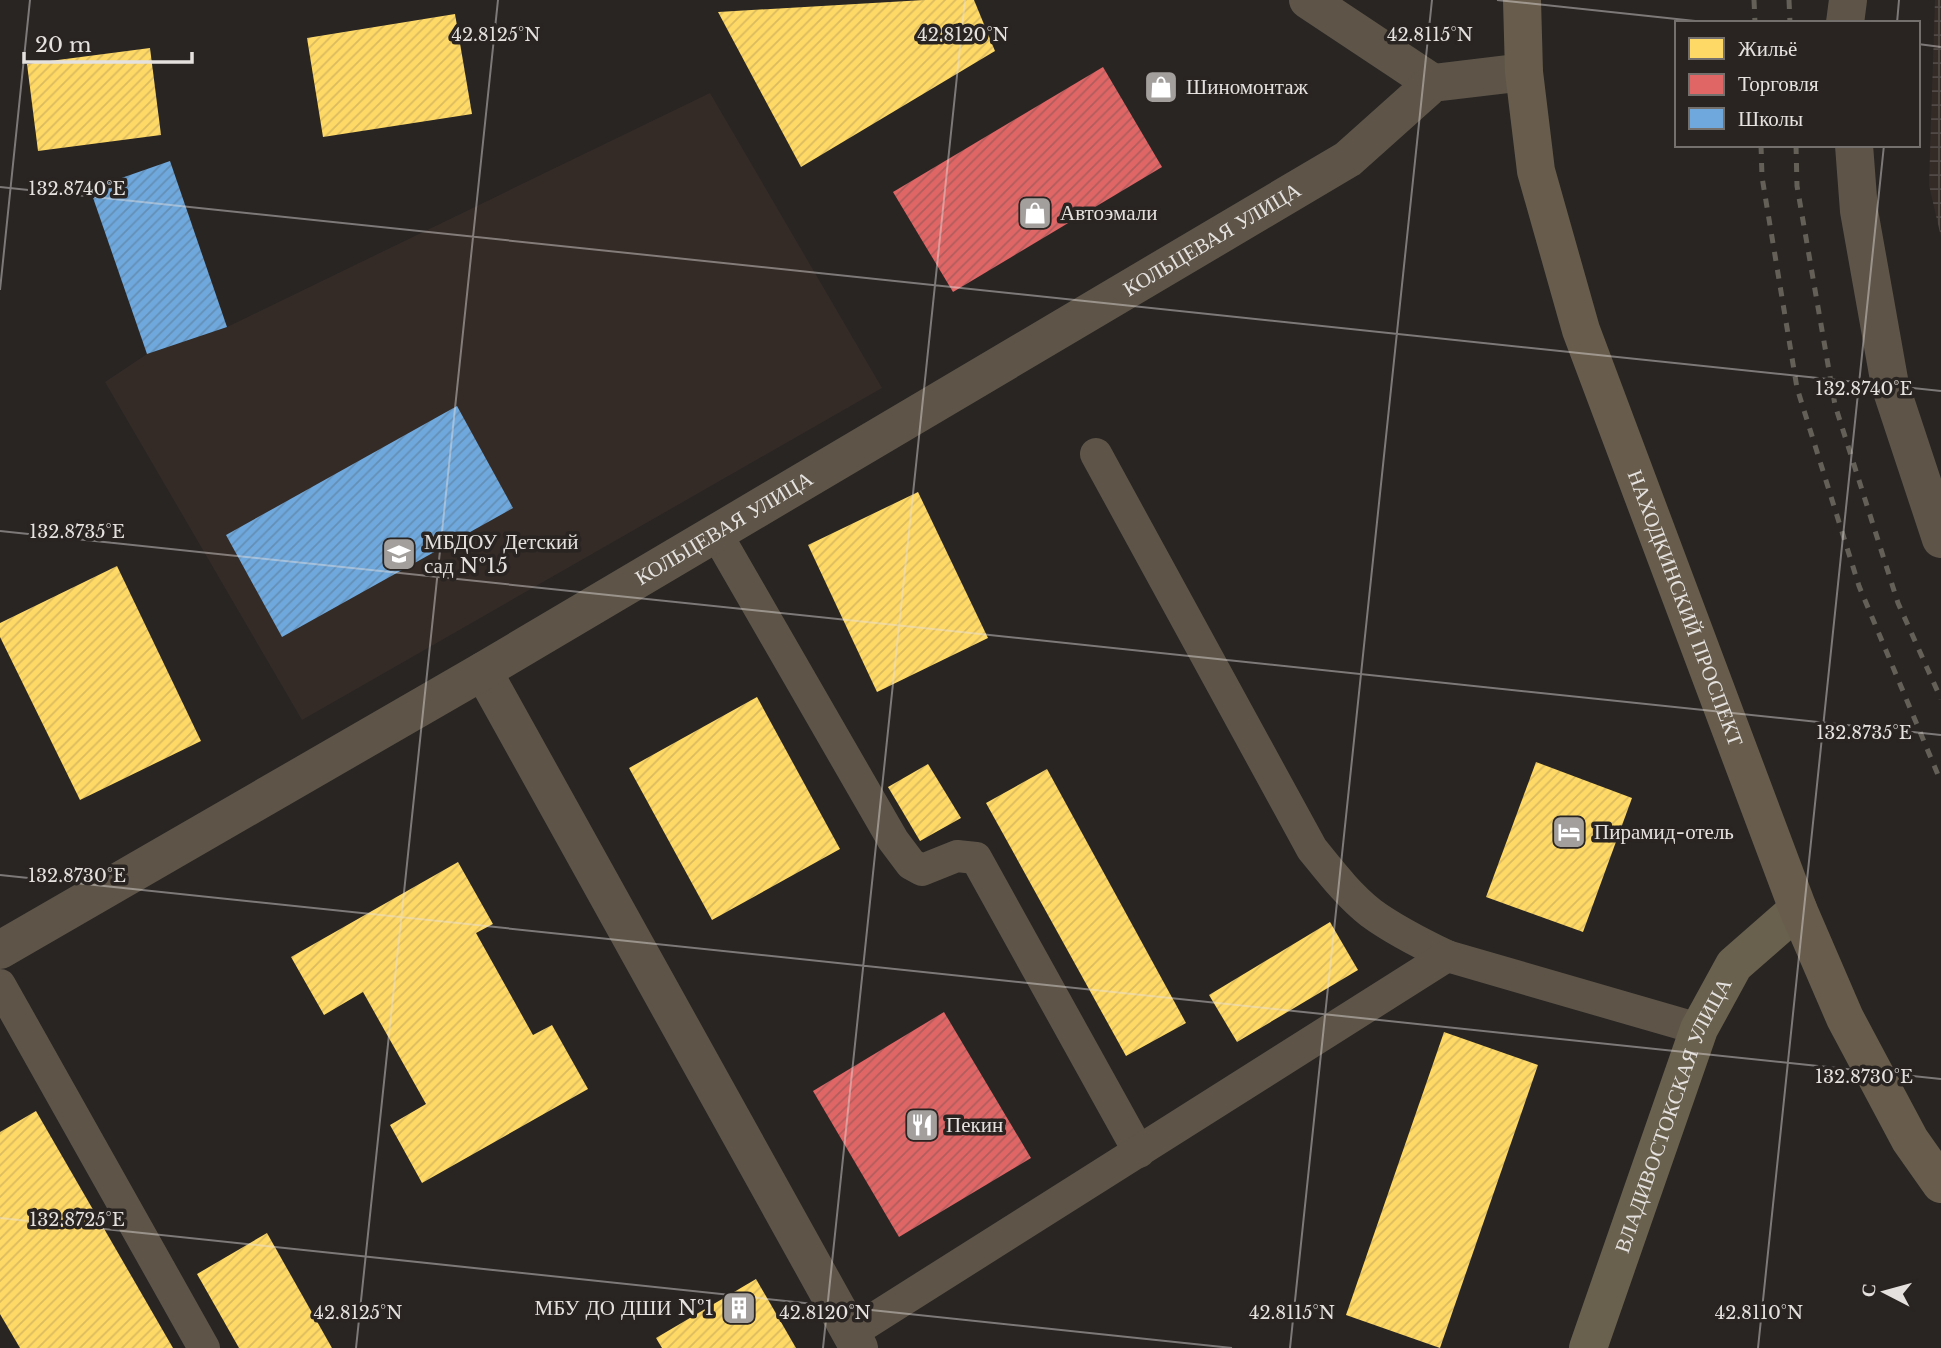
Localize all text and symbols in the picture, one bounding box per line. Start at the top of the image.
scale bar [24,21,192,65]
legend [1675,21,1920,147]
text: 42.8125°N [451,24,541,46]
text: 42.8120°N [917,24,1009,46]
text: 42.8115°N [1387,24,1473,46]
text: 20 m [35,32,92,58]
text: Жильё [1738,36,1797,62]
shop icon: Шиномонтаж [1142,68,1180,106]
text: Торговля [1738,71,1819,97]
place label: Шиномонтаж [1186,74,1309,100]
text: Школы [1738,106,1803,132]
street label: КОЛЬЦЕВАЯ УЛИЦА [1118,176,1306,302]
text: 132.8740°E [28,178,126,200]
shop icon: Автоэмали [1016,194,1054,232]
place label: Автоэмали [1060,200,1157,226]
text: 132.8740°E [1815,378,1913,400]
street label: КОЛЬЦЕВАЯ УЛИЦА [631,465,818,591]
street label: НАХОДКИНСКИЙ ПРОСПЕКТ [1622,466,1749,750]
text: 132.8735°E [29,521,125,543]
place label: МБДОУ Детский сад №15 [424,529,578,579]
school or university icon: МБДОУ Детский сад №15 [380,535,418,573]
text: 132.8735°E [1816,722,1912,744]
hotel icon: Пирамид-отель [1550,813,1588,851]
place label: Пирамид-отель [1594,819,1734,845]
text: 132.8730°E [28,865,126,887]
street label: ВЛАДИВОСТОКСКАЯ УЛИЦА [1609,973,1738,1256]
text: 132.8730°E [1815,1066,1913,1088]
restaurant icon: Пекин [903,1106,941,1144]
place label: Пекин [946,1112,1003,1138]
text: 132.8725°E [29,1209,125,1231]
north arrow [1850,1257,1920,1327]
text: С [1856,1282,1881,1298]
building icon: МБУ ДО ДШИ №1 [720,1289,758,1327]
place label: МБУ ДО ДШИ №1 [535,1295,714,1321]
text: 42.8125°N [313,1302,403,1324]
text: 42.8120°N [779,1302,871,1324]
text: 42.8115°N [1249,1302,1335,1324]
text: 42.8110°N [1715,1302,1803,1324]

